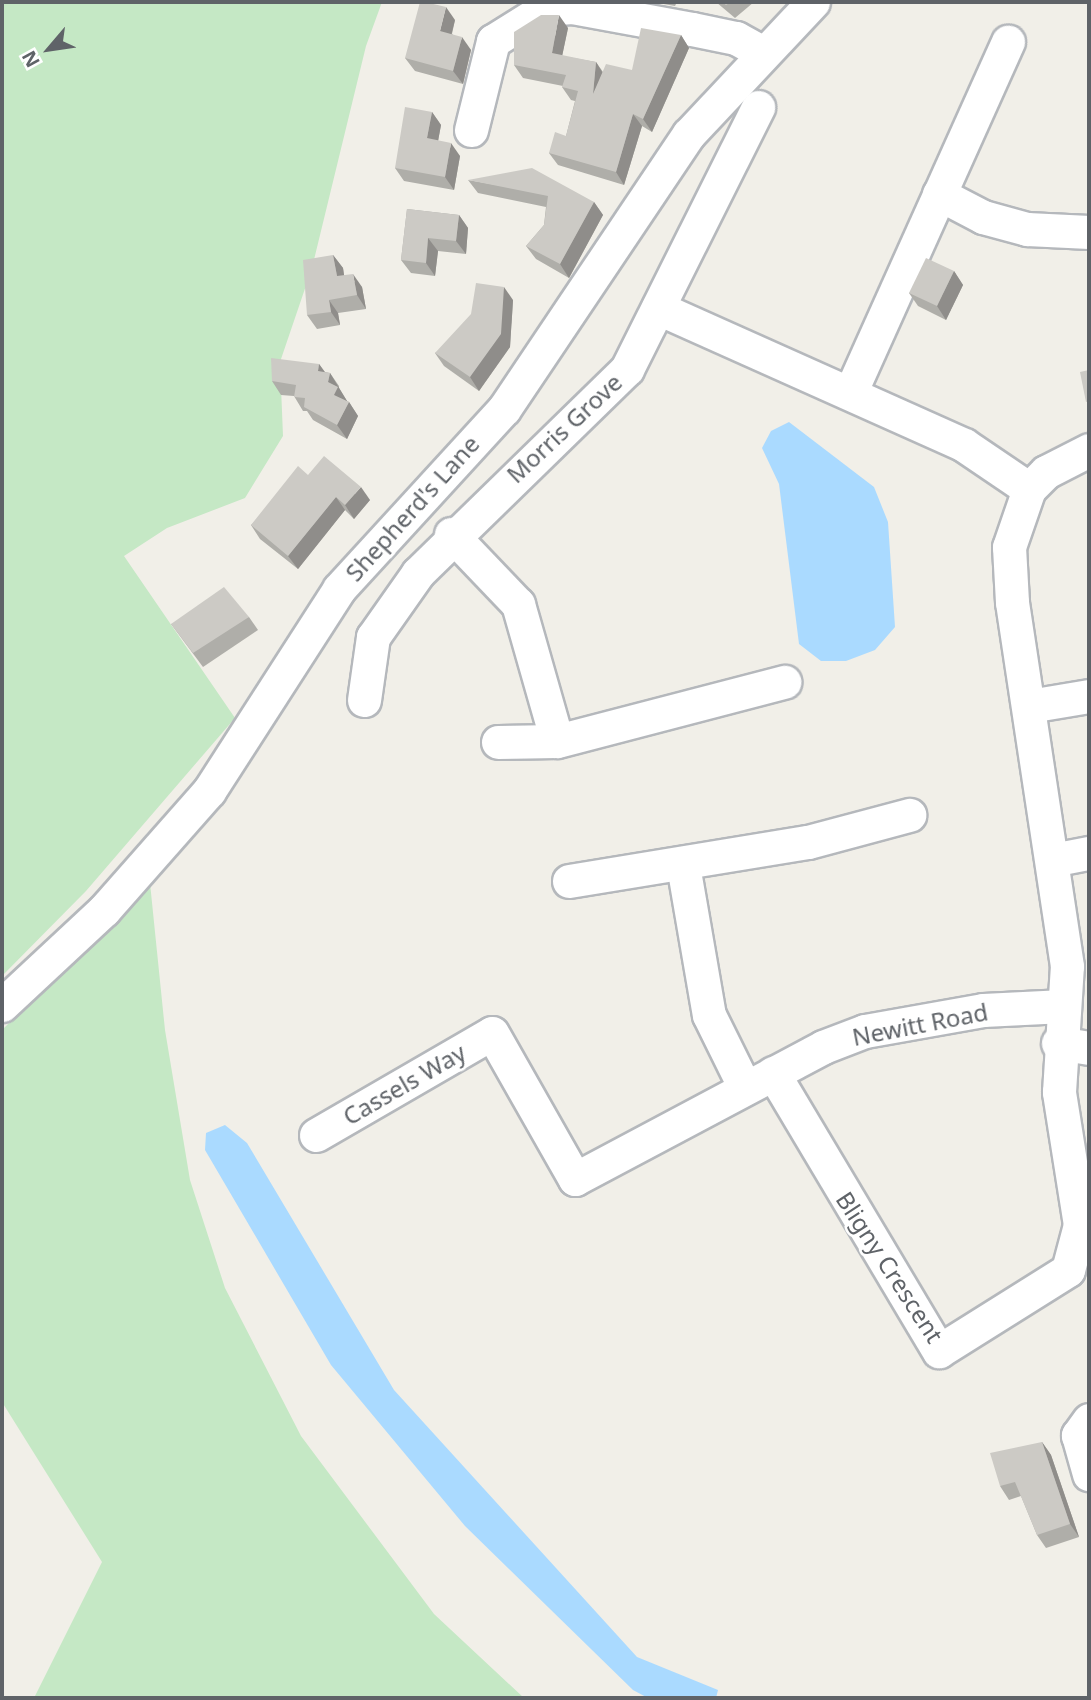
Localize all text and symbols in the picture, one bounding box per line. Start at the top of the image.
north arrow [14,14,84,84]
text: N [16,46,46,72]
street label: Morris Grove [501,367,627,489]
street label: Shepherd's Lane [339,429,485,587]
street label: Newitt Road [850,997,990,1051]
street label: Cassels Way [338,1037,470,1131]
street label: Bligny Crescent [830,1186,950,1348]

